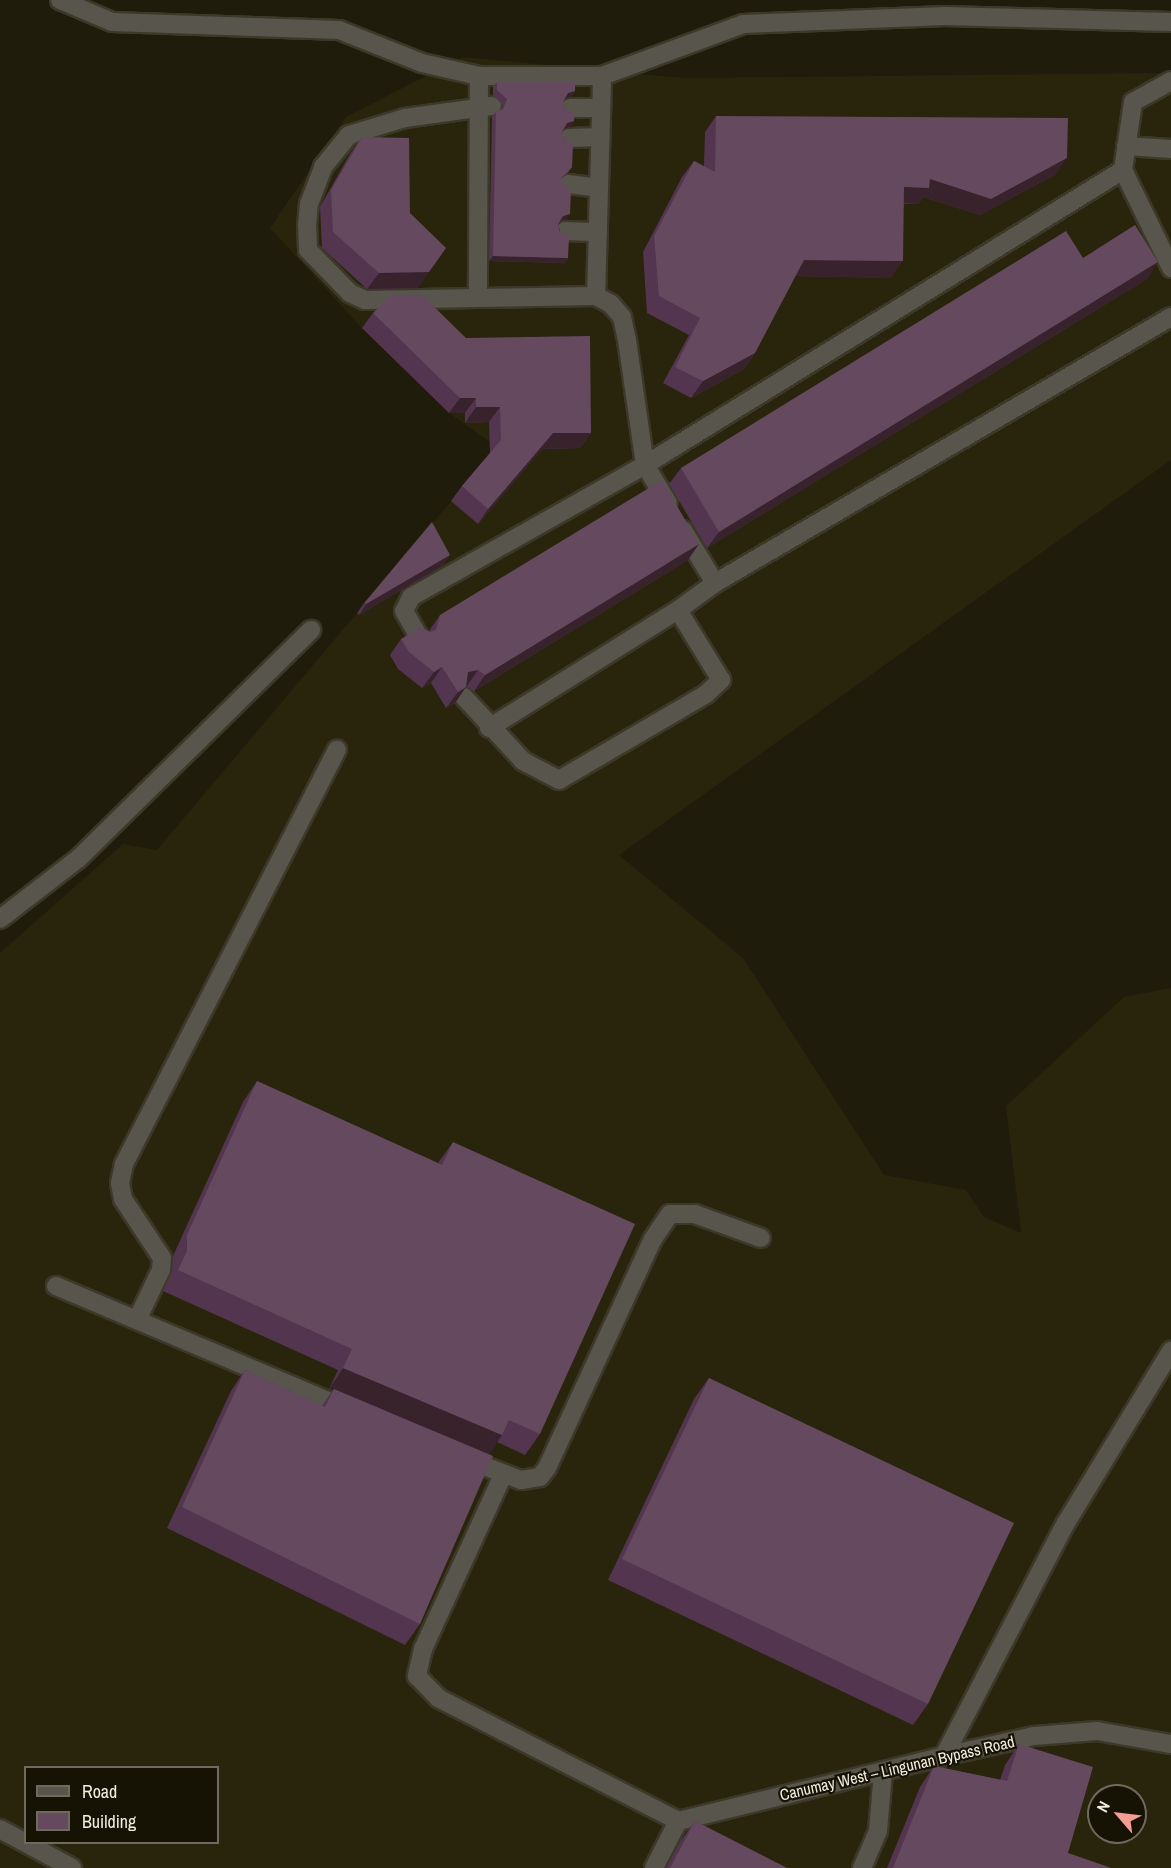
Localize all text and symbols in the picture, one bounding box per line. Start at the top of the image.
street label: Canumay West – Lingunan Bypass Road [778,1732,1016,1804]
legend [24,1766,219,1844]
text: Road [82,1779,117,1804]
north arrow [1087,1784,1147,1844]
text: N [1091,1797,1115,1816]
text: Building [82,1809,136,1834]

